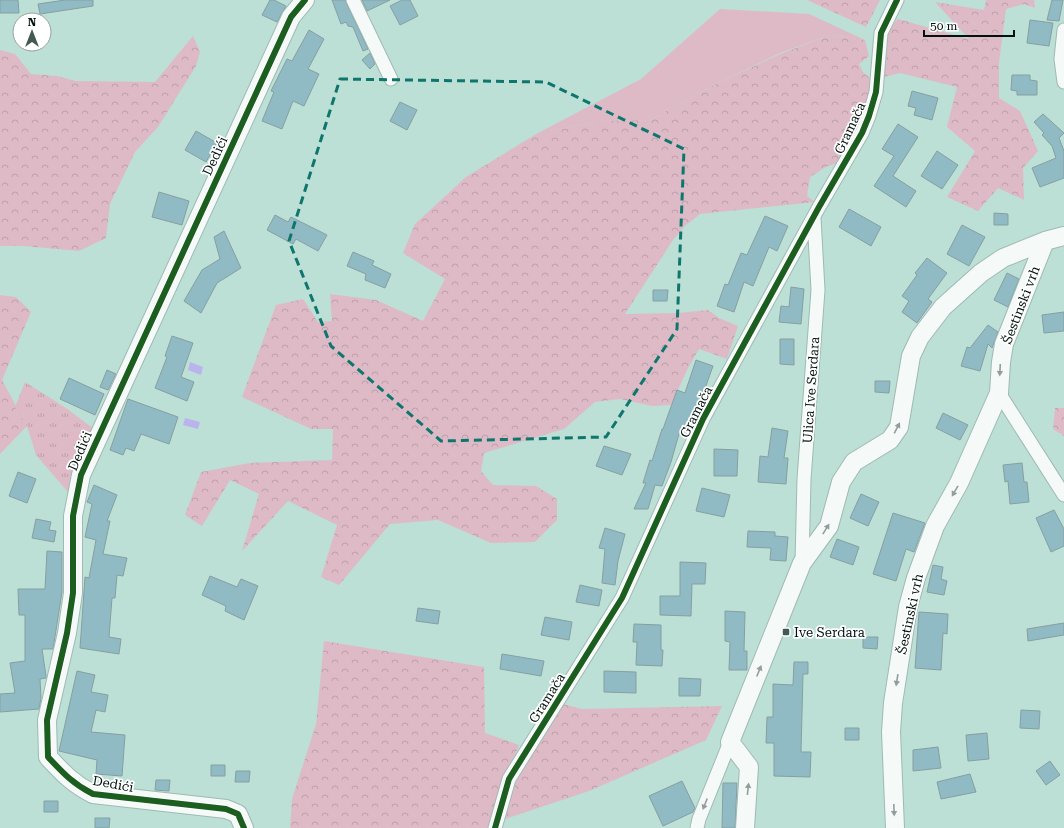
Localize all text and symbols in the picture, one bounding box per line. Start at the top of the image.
north arrow [12,12,52,52]
scale bar [924,12,1014,38]
text: N [28,16,37,29]
text: 50 m [930,19,957,33]
street label: Gramača [831,100,869,156]
street label: Dedići [199,134,231,178]
street label: Šestinski vrh [998,263,1043,346]
street label: Ulica Ive Serdara [800,336,822,444]
one-way arrow [997,364,1004,376]
street label: Gramača [677,384,715,440]
one-way arrow [894,422,900,434]
street label: Dedići [65,429,95,473]
one-way arrow [952,485,958,496]
one-way arrow [822,524,830,534]
street label: Šestinski vrh [893,571,926,656]
place label: Ive Serdara [794,625,865,640]
marker: Ive Serdara [781,627,791,637]
one-way arrow [756,664,762,676]
street label: Gramača [526,670,568,726]
one-way arrow [894,674,900,686]
street label: Dedići [91,773,135,795]
one-way arrow [744,783,751,795]
one-way arrow [702,798,708,809]
one-way arrow [891,804,898,816]

